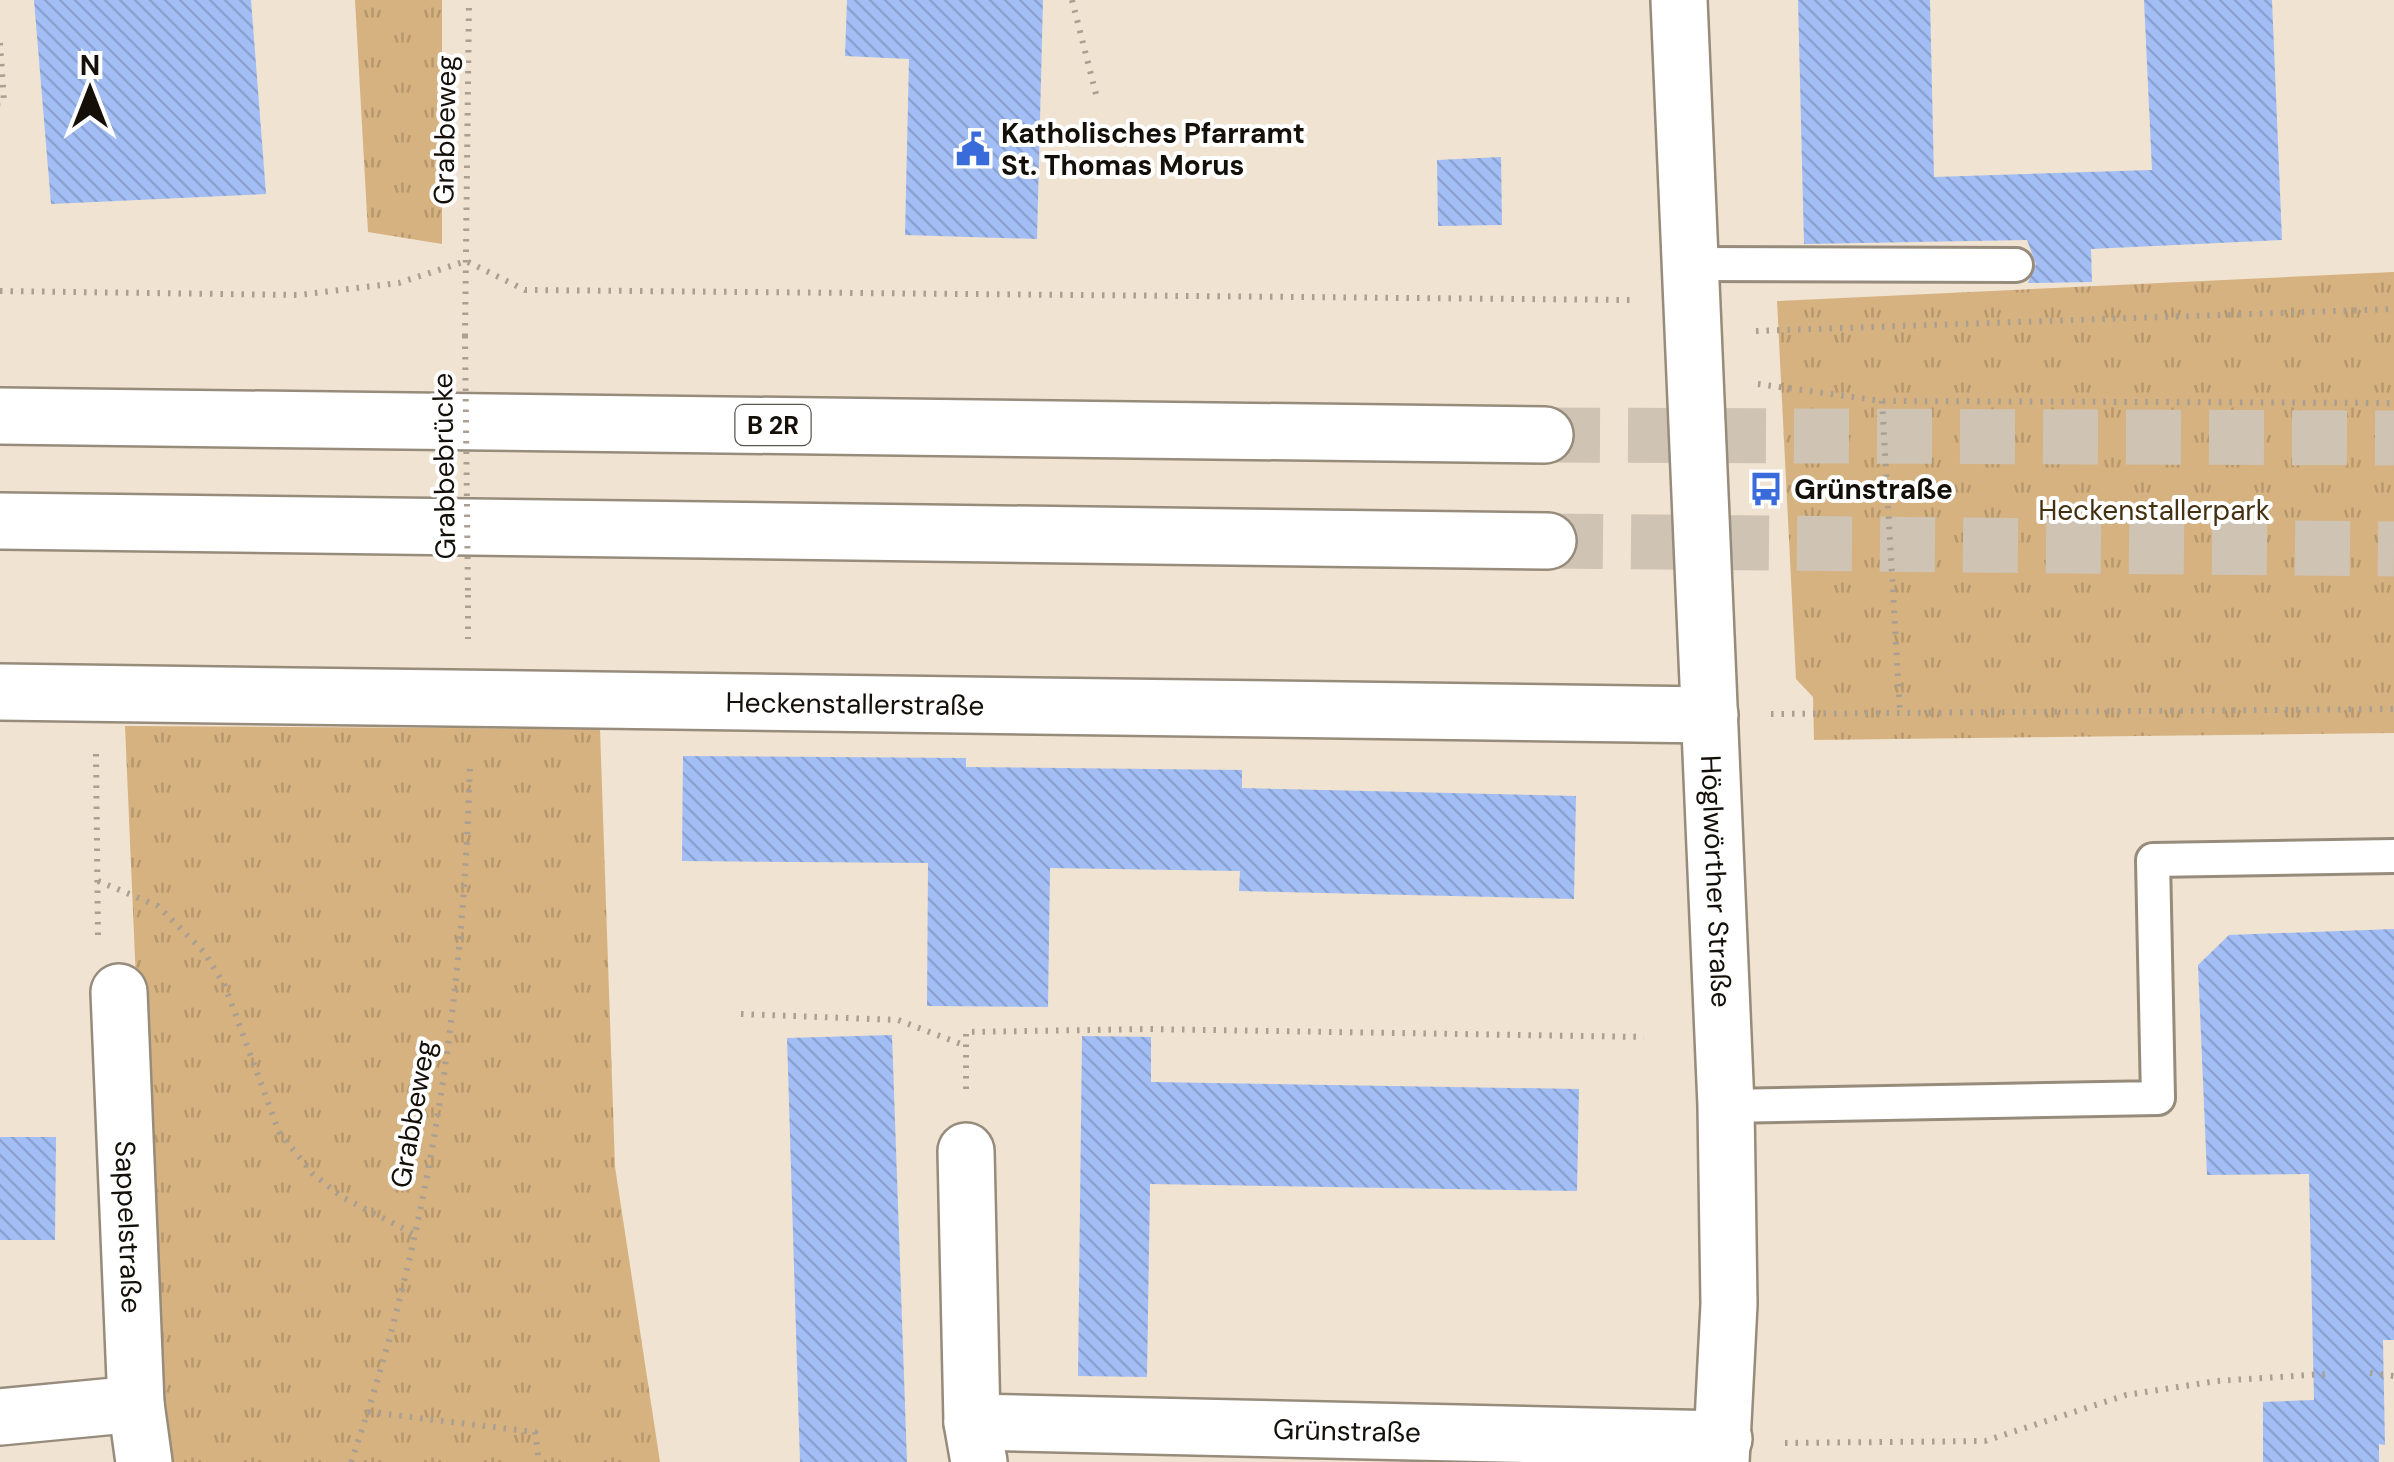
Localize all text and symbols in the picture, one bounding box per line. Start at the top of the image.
north arrow [40,40,140,140]
text: N [80,47,100,84]
street label: Grabbeweg [425,55,465,205]
place label: Katholisches Pfarramt St. Thomas Morus [1001,115,1305,184]
public building icon: Katholisches Pfarramt St. Thomas Morus [954,130,992,168]
street label: Grabbebrücke [424,372,464,560]
road number: B 2R [736,405,810,445]
bus stop icon: Grünstraße [1747,470,1785,508]
place label: Grünstraße [1794,471,1953,508]
park label: Heckenstallerpark [2038,492,2270,529]
street label: Heckenstallerstraße [725,683,984,724]
street label: Höglwörther Straße [1693,754,1740,1008]
street label: Grabbeweg [382,1037,444,1191]
street label: Sappelstraße [107,1140,151,1314]
street label: Grünstraße [1273,1410,1421,1451]

